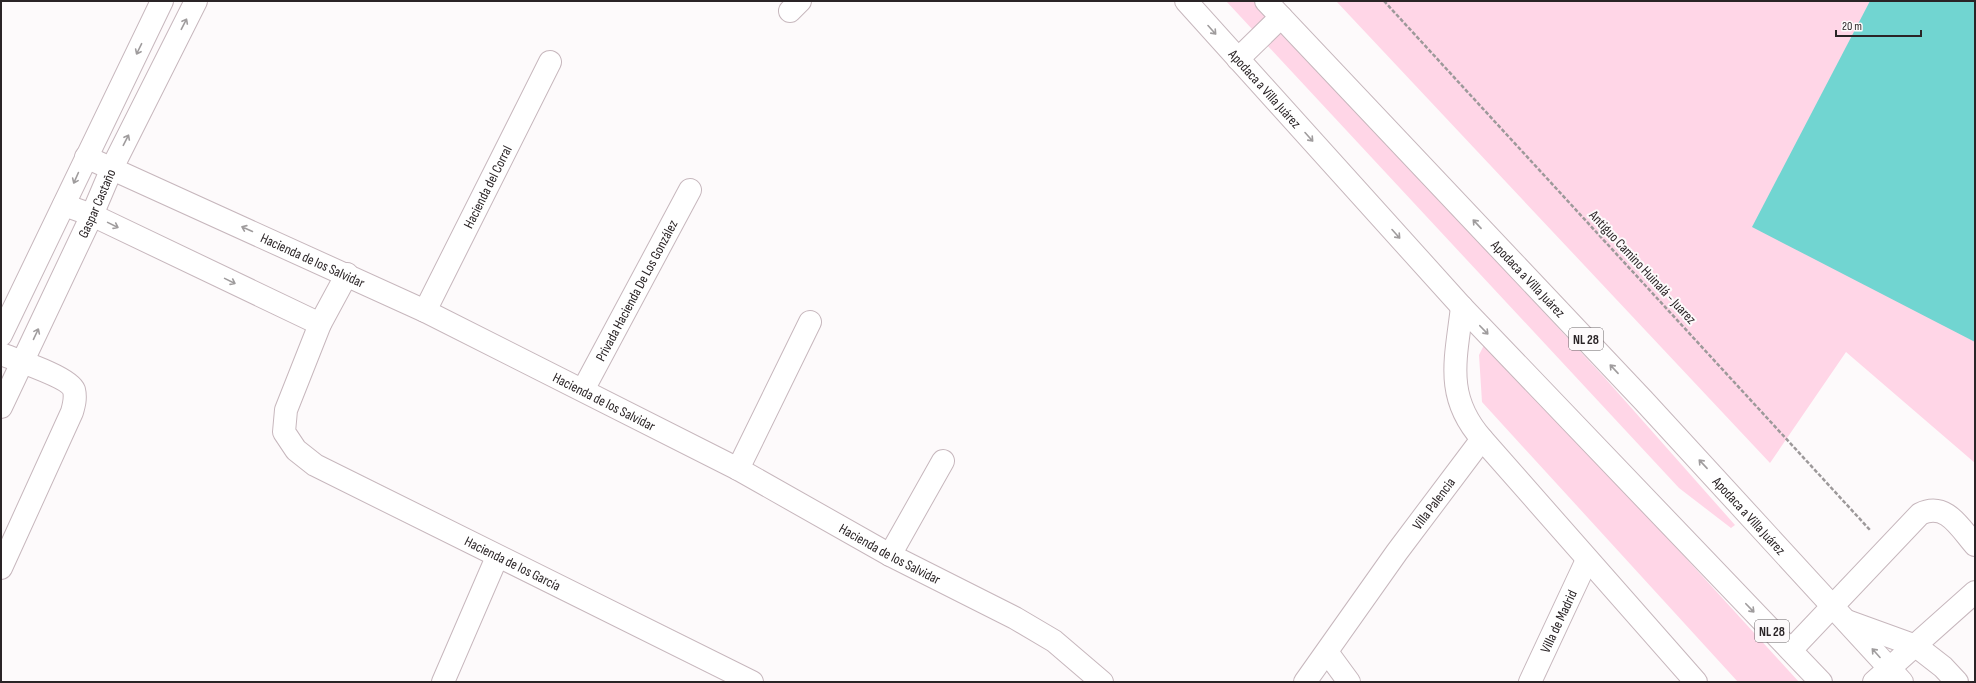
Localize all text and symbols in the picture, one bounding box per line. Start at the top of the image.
scale bar [1836,12,1921,38]
one-way arrow [181,18,188,30]
text: 20 m [1842,19,1862,34]
one-way arrow [1208,25,1217,35]
one-way arrow [135,42,142,54]
street label: Apodaca a Villa Juárez [1224,45,1305,132]
one-way arrow [1304,132,1313,142]
one-way arrow [123,134,130,146]
street label: Hacienda del Corral [460,143,516,231]
street label: Gaspar Castaño [74,166,120,241]
one-way arrow [72,172,79,184]
street label: Antiguo Camino Huinalá - Juarez [1585,206,1700,328]
street label: Privada Hacienda De Los González [592,217,681,364]
one-way arrow [1472,219,1482,229]
one-way arrow [107,222,119,229]
one-way arrow [242,225,254,232]
one-way arrow [1391,228,1400,238]
street label: Hacienda de los Salvidar [258,229,367,291]
street label: Apodaca a Villa Juárez [1487,236,1569,321]
one-way arrow [224,278,236,285]
one-way arrow [1479,325,1488,335]
one-way arrow [33,328,40,340]
road number: NL 28 [1569,328,1603,350]
one-way arrow [1609,364,1619,374]
street label: Hacienda de los Salvidar [550,369,658,435]
one-way arrow [1698,459,1707,470]
street label: Apodaca a Villa Juárez [1708,473,1789,559]
street label: Villa Palencia [1409,474,1459,533]
street label: Hacienda de los Salvidar [836,520,943,588]
street label: Hacienda de los García [462,533,563,595]
street label: Villa de Madrid [1537,587,1581,656]
one-way arrow [1745,603,1755,613]
road number: NL 28 [1755,620,1789,642]
one-way arrow [1871,648,1880,658]

